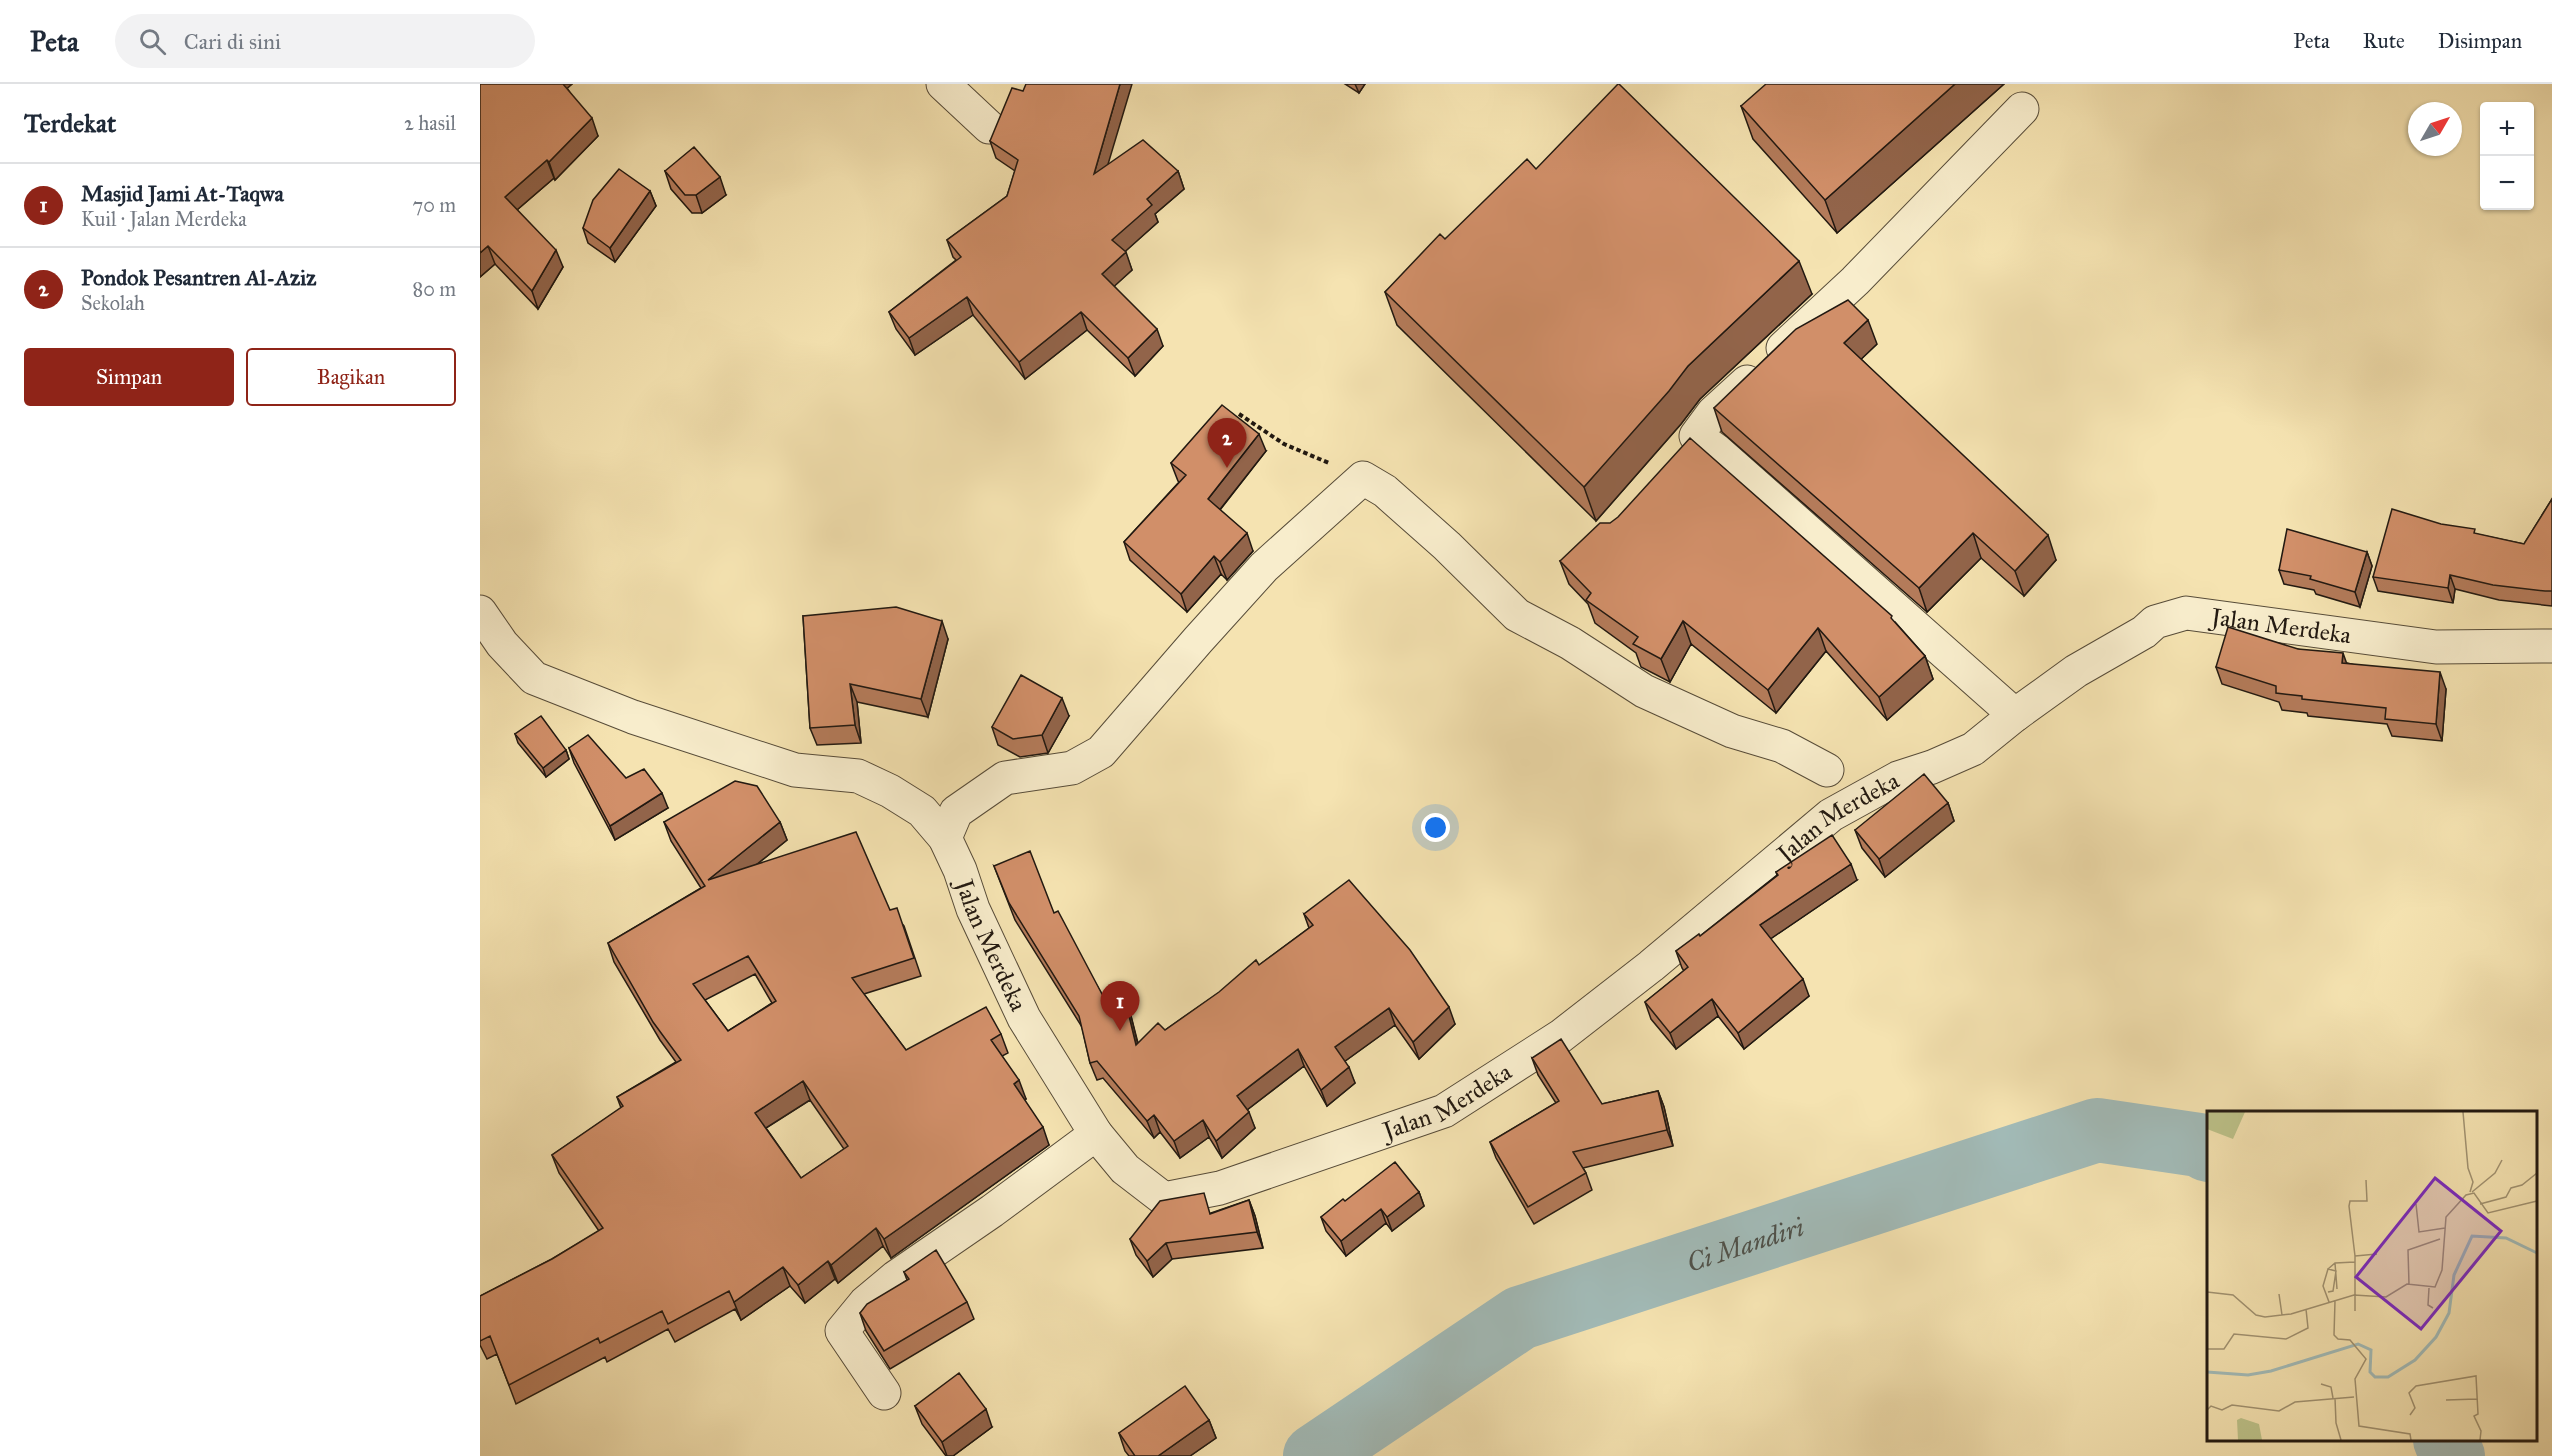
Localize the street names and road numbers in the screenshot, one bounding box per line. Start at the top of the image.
street label: Jalan Merdeka [2206,601,2354,650]
street label: Jalan Merdeka [1769,765,1905,870]
street label: Jalan Merdeka [948,873,1034,1016]
street label: Jalan Merdeka [1376,1056,1518,1147]

